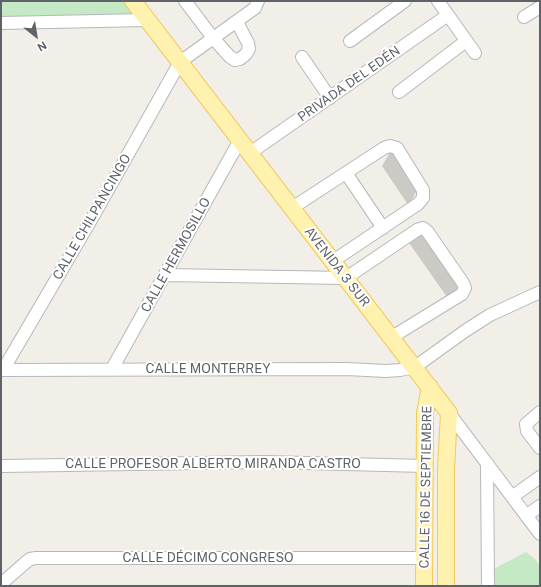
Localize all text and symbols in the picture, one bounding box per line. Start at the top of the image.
north arrow [16,16,56,56]
text: N [35,39,49,54]
street label: PRIVADA DEL EDÉN [295,43,403,125]
street label: CALLE CHILPANCINGO [50,151,134,283]
street label: CALLE HERMOSILLO [138,195,214,315]
street label: AVENIDA 3 SUR [301,224,373,310]
street label: CALLE MONTERREY [146,361,270,377]
street label: CALLE 16 DE SEPTIEMBRE [417,405,435,569]
street label: CALLE PROFESOR ALBERTO MIRANDA CASTRO [65,456,361,472]
street label: CALLE DÉCIMO CONGRESO [123,550,293,566]

